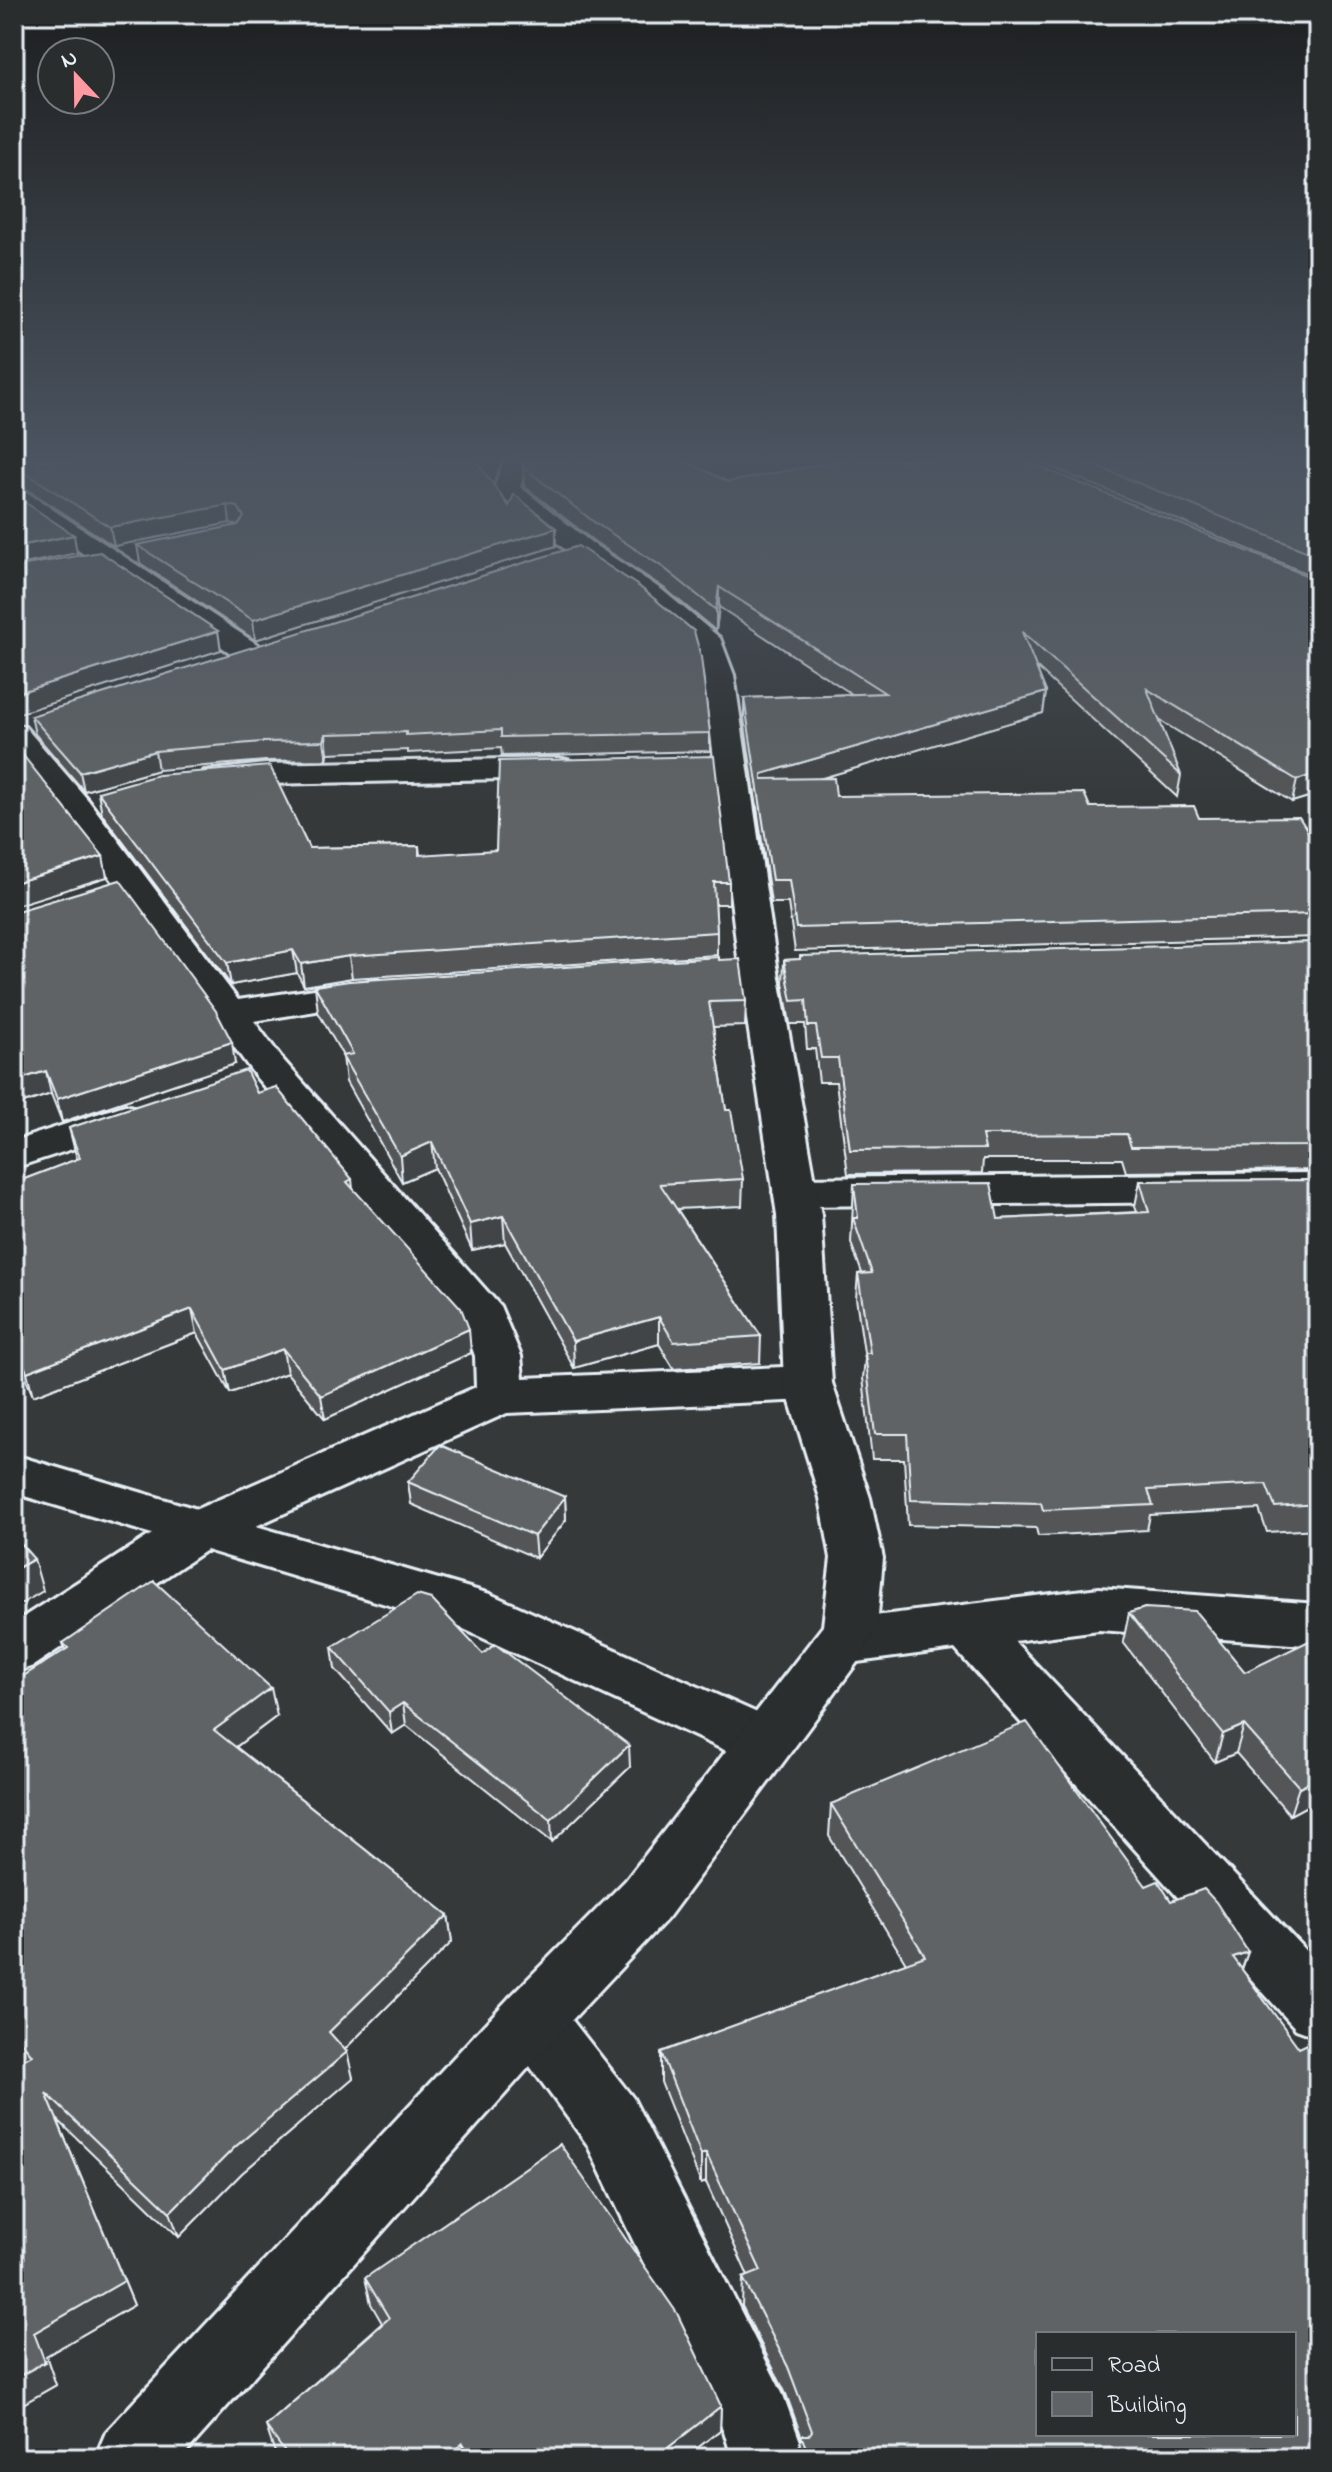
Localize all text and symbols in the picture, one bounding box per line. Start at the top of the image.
north arrow [36,36,116,116]
text: N [57,43,83,78]
legend [1036,2332,1296,2436]
text: Road [1108,2349,1161,2384]
text: Building [1107,2389,1187,2424]

